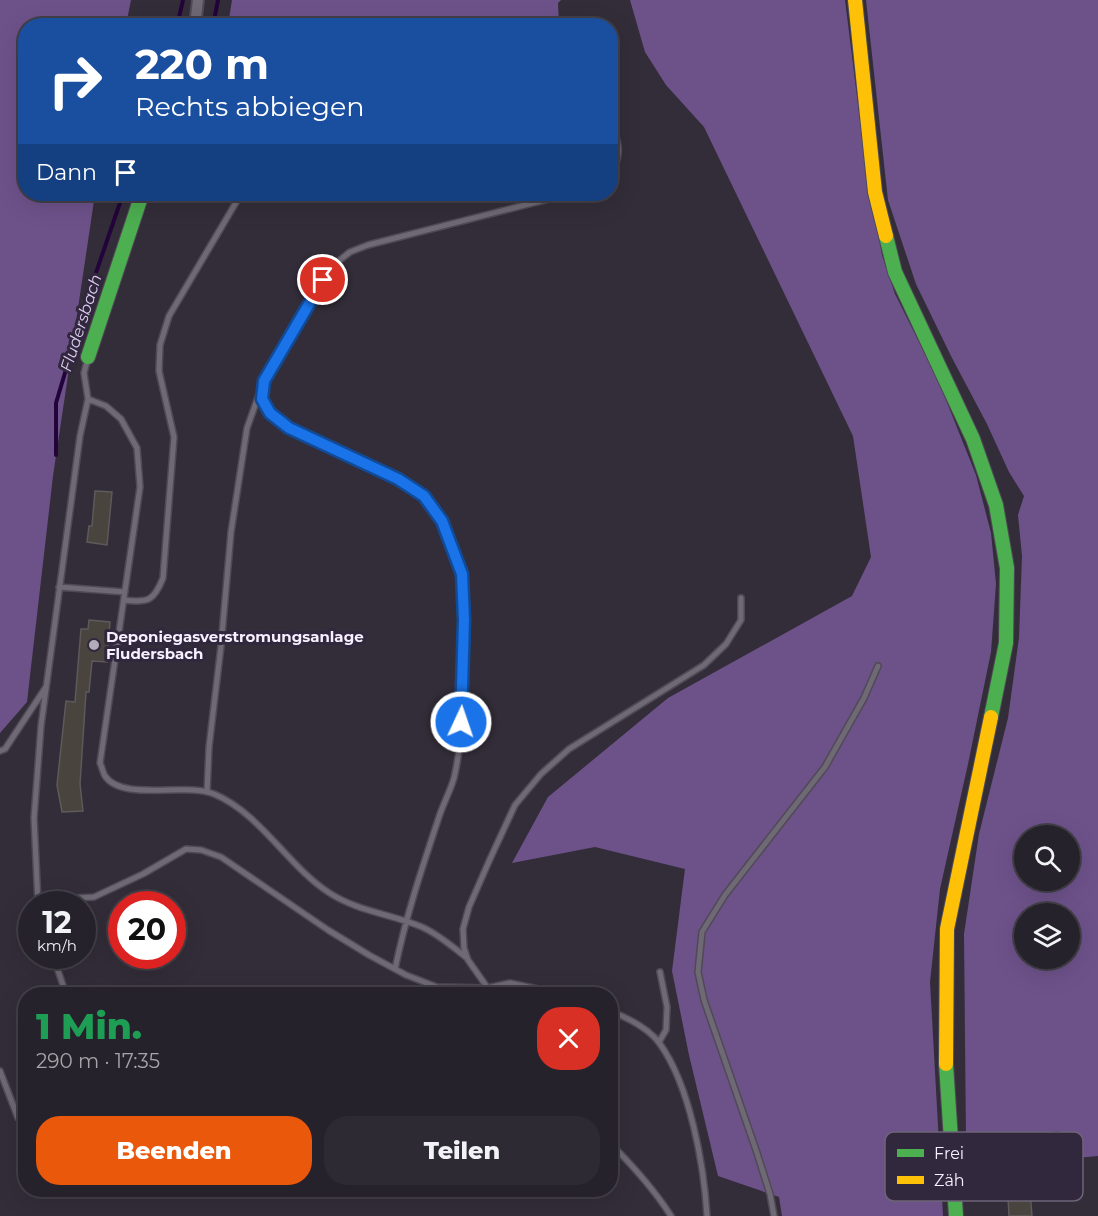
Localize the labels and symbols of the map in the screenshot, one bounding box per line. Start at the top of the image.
pin [297,254,348,305]
water label: Fludersbach [56,272,106,374]
place label: Deponiegasverstromungsanlage Fludersbach [106,627,364,663]
marker: Deponiegasverstromungsanlage Fludersbach [87,638,101,652]
position arrow [429,690,493,754]
speed limit sign: 20 [108,891,186,969]
legend [885,1132,1083,1201]
text: Frei [934,1144,964,1163]
text: Zäh [934,1171,965,1190]

